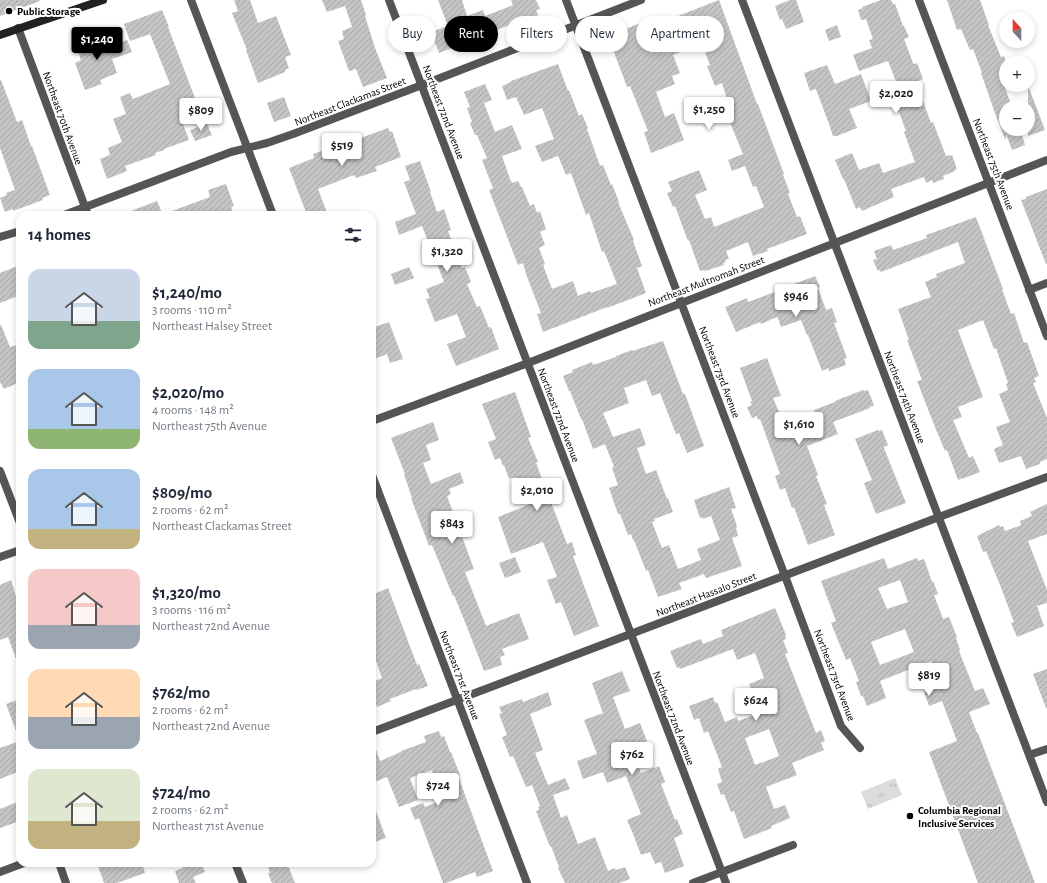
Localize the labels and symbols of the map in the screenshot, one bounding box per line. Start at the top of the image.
marker: Public Storage [4,6,14,16]
place label: Public Storage [17,6,80,17]
north arrow [999,12,1035,48]
pin: $1,240 [64,27,130,61]
street label: Northeast 72nd Avenue [421,64,467,161]
street label: Northeast 70th Avenue [41,70,85,166]
street label: Northeast Clackamas Street [293,75,408,128]
pin: $2,020 [863,81,929,115]
pin: $1,250 [676,97,742,131]
pin: $809 [177,98,225,132]
street label: Northeast 75th Avenue [971,117,1016,212]
pin: $519 [318,133,366,167]
pin: $1,320 [414,239,480,273]
street label: Northeast Multnomah Street [647,254,766,309]
pin: $946 [772,284,820,318]
street label: Northeast 73rd Avenue [697,325,742,420]
street label: Northeast 74th Avenue [882,350,927,445]
street label: Northeast 72nd Avenue [536,367,582,464]
pin: $1,610 [766,412,832,446]
pin: $2,010 [504,478,570,512]
pin: $843 [428,511,476,545]
street label: Northeast Hassalo Street [655,570,758,619]
street label: Northeast 73rd Avenue [812,628,857,723]
street label: Northeast 71st Avenue [437,629,482,721]
pin: $819 [905,663,953,697]
street label: Northeast 72nd Avenue [651,670,697,767]
pin: $624 [732,688,780,722]
pin: $762 [608,742,656,776]
pin: $724 [414,773,462,807]
place label: Columbia Regional Inclusive Services [918,805,1001,829]
marker: Columbia Regional Inclusive Services [905,811,915,821]

